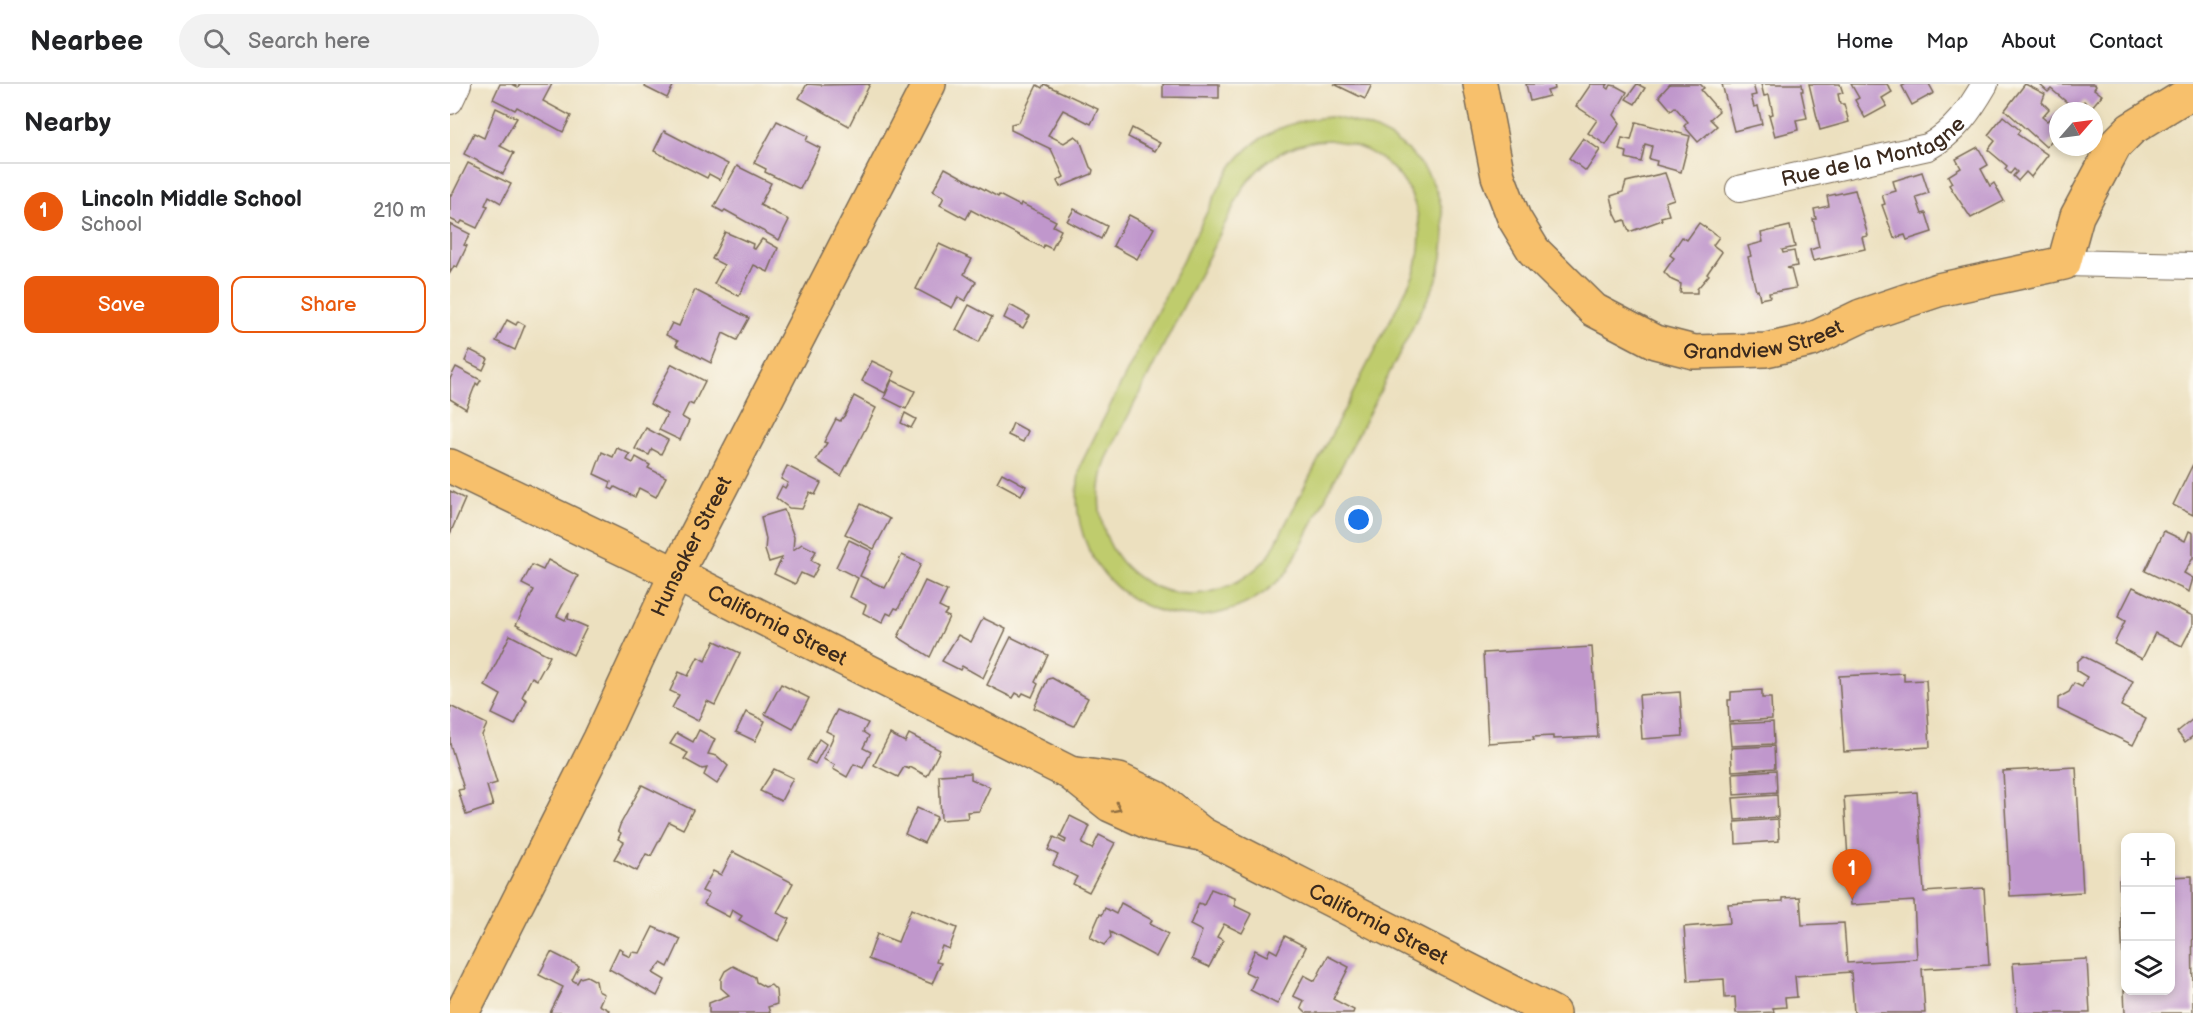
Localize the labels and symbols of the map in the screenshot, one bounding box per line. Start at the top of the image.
north arrow [2049,102,2103,156]
street label: Rue de la Montagne [1779,111,1970,192]
street label: Grandview Street [1680,314,1847,365]
street label: Hunsaker Street [646,471,737,621]
your location [1344,505,1373,534]
street label: California Street [703,579,852,671]
one-way arrow [1111,800,1122,812]
pin: 1 [1832,850,1872,899]
street label: California Street [1304,878,1453,970]

